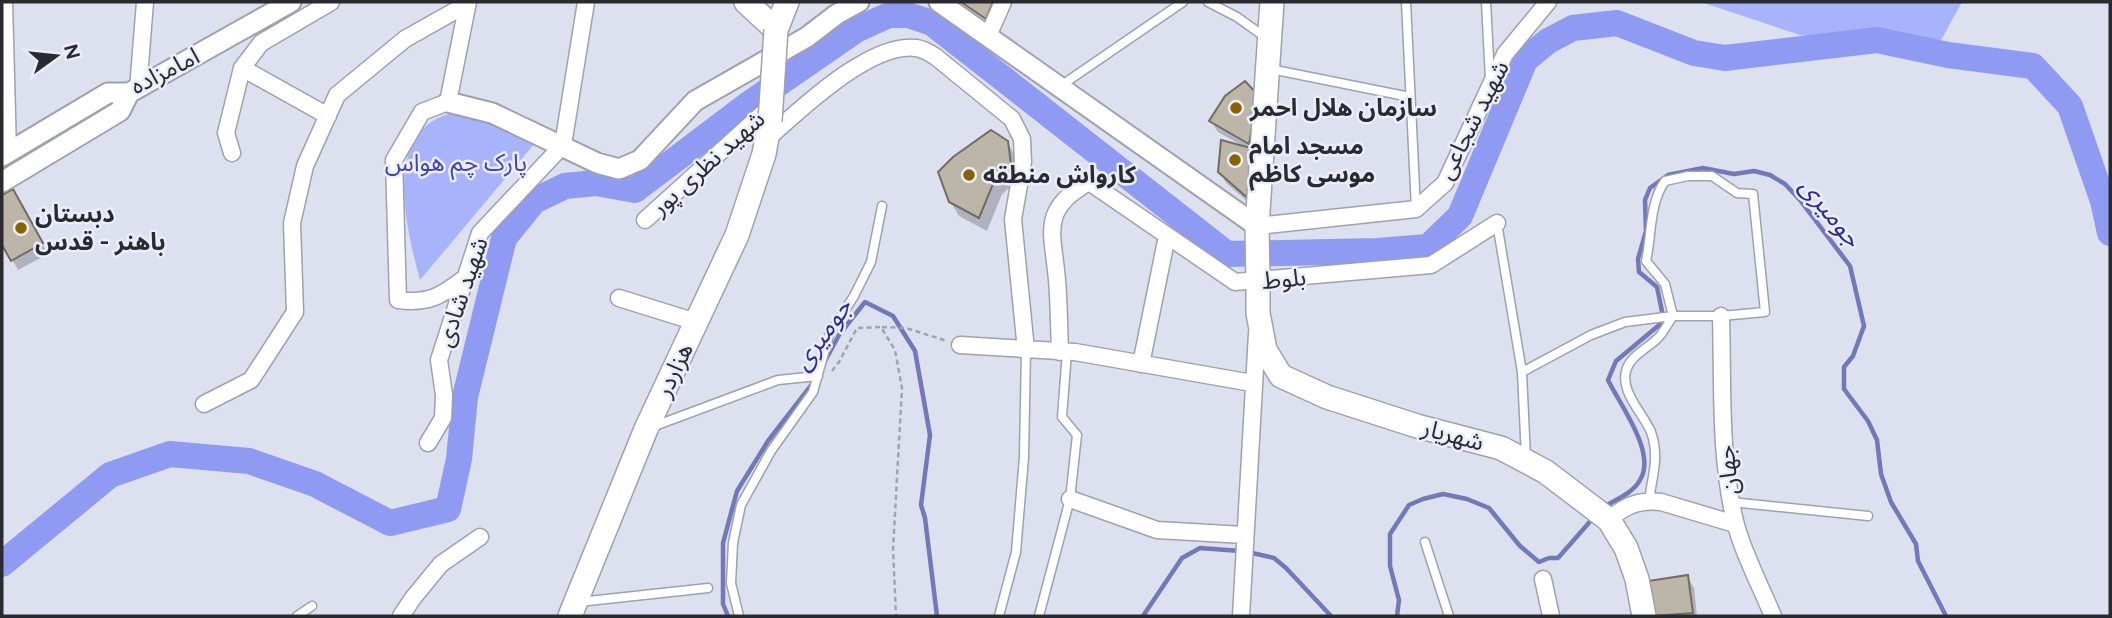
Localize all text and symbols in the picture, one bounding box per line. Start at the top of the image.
north arrow [21,21,91,91]
street label: امامزاده [125,41,204,100]
text: N [59,42,85,62]
street label: شهید شجاعی [1430,56,1515,184]
place label: سازمان هلال احمر [1249,93,1437,122]
marker: سازمان هلال احمر [1228,100,1244,116]
street label: شهید نظری پور [644,104,771,223]
place label: مسجد امام موسی کاظم [1249,131,1375,191]
park label: پارک چم هواس [385,148,527,180]
marker: مسجد امام موسی کاظم [1227,152,1243,168]
place label: کارواش منطقه [983,160,1137,189]
marker: کارواش منطقه [961,167,977,183]
water label: جومیری [1793,170,1869,254]
place label: دبستان باهنر - قدس [35,199,166,256]
marker: دبستان باهنر - قدس [13,220,29,236]
street label: شهید شادی [429,233,494,351]
street label: بلوط [1261,262,1307,295]
water label: جومیری [785,291,859,376]
street label: هزاردر [648,338,699,403]
street label: شهریار [1418,412,1487,457]
street label: جهان [1710,444,1745,496]

